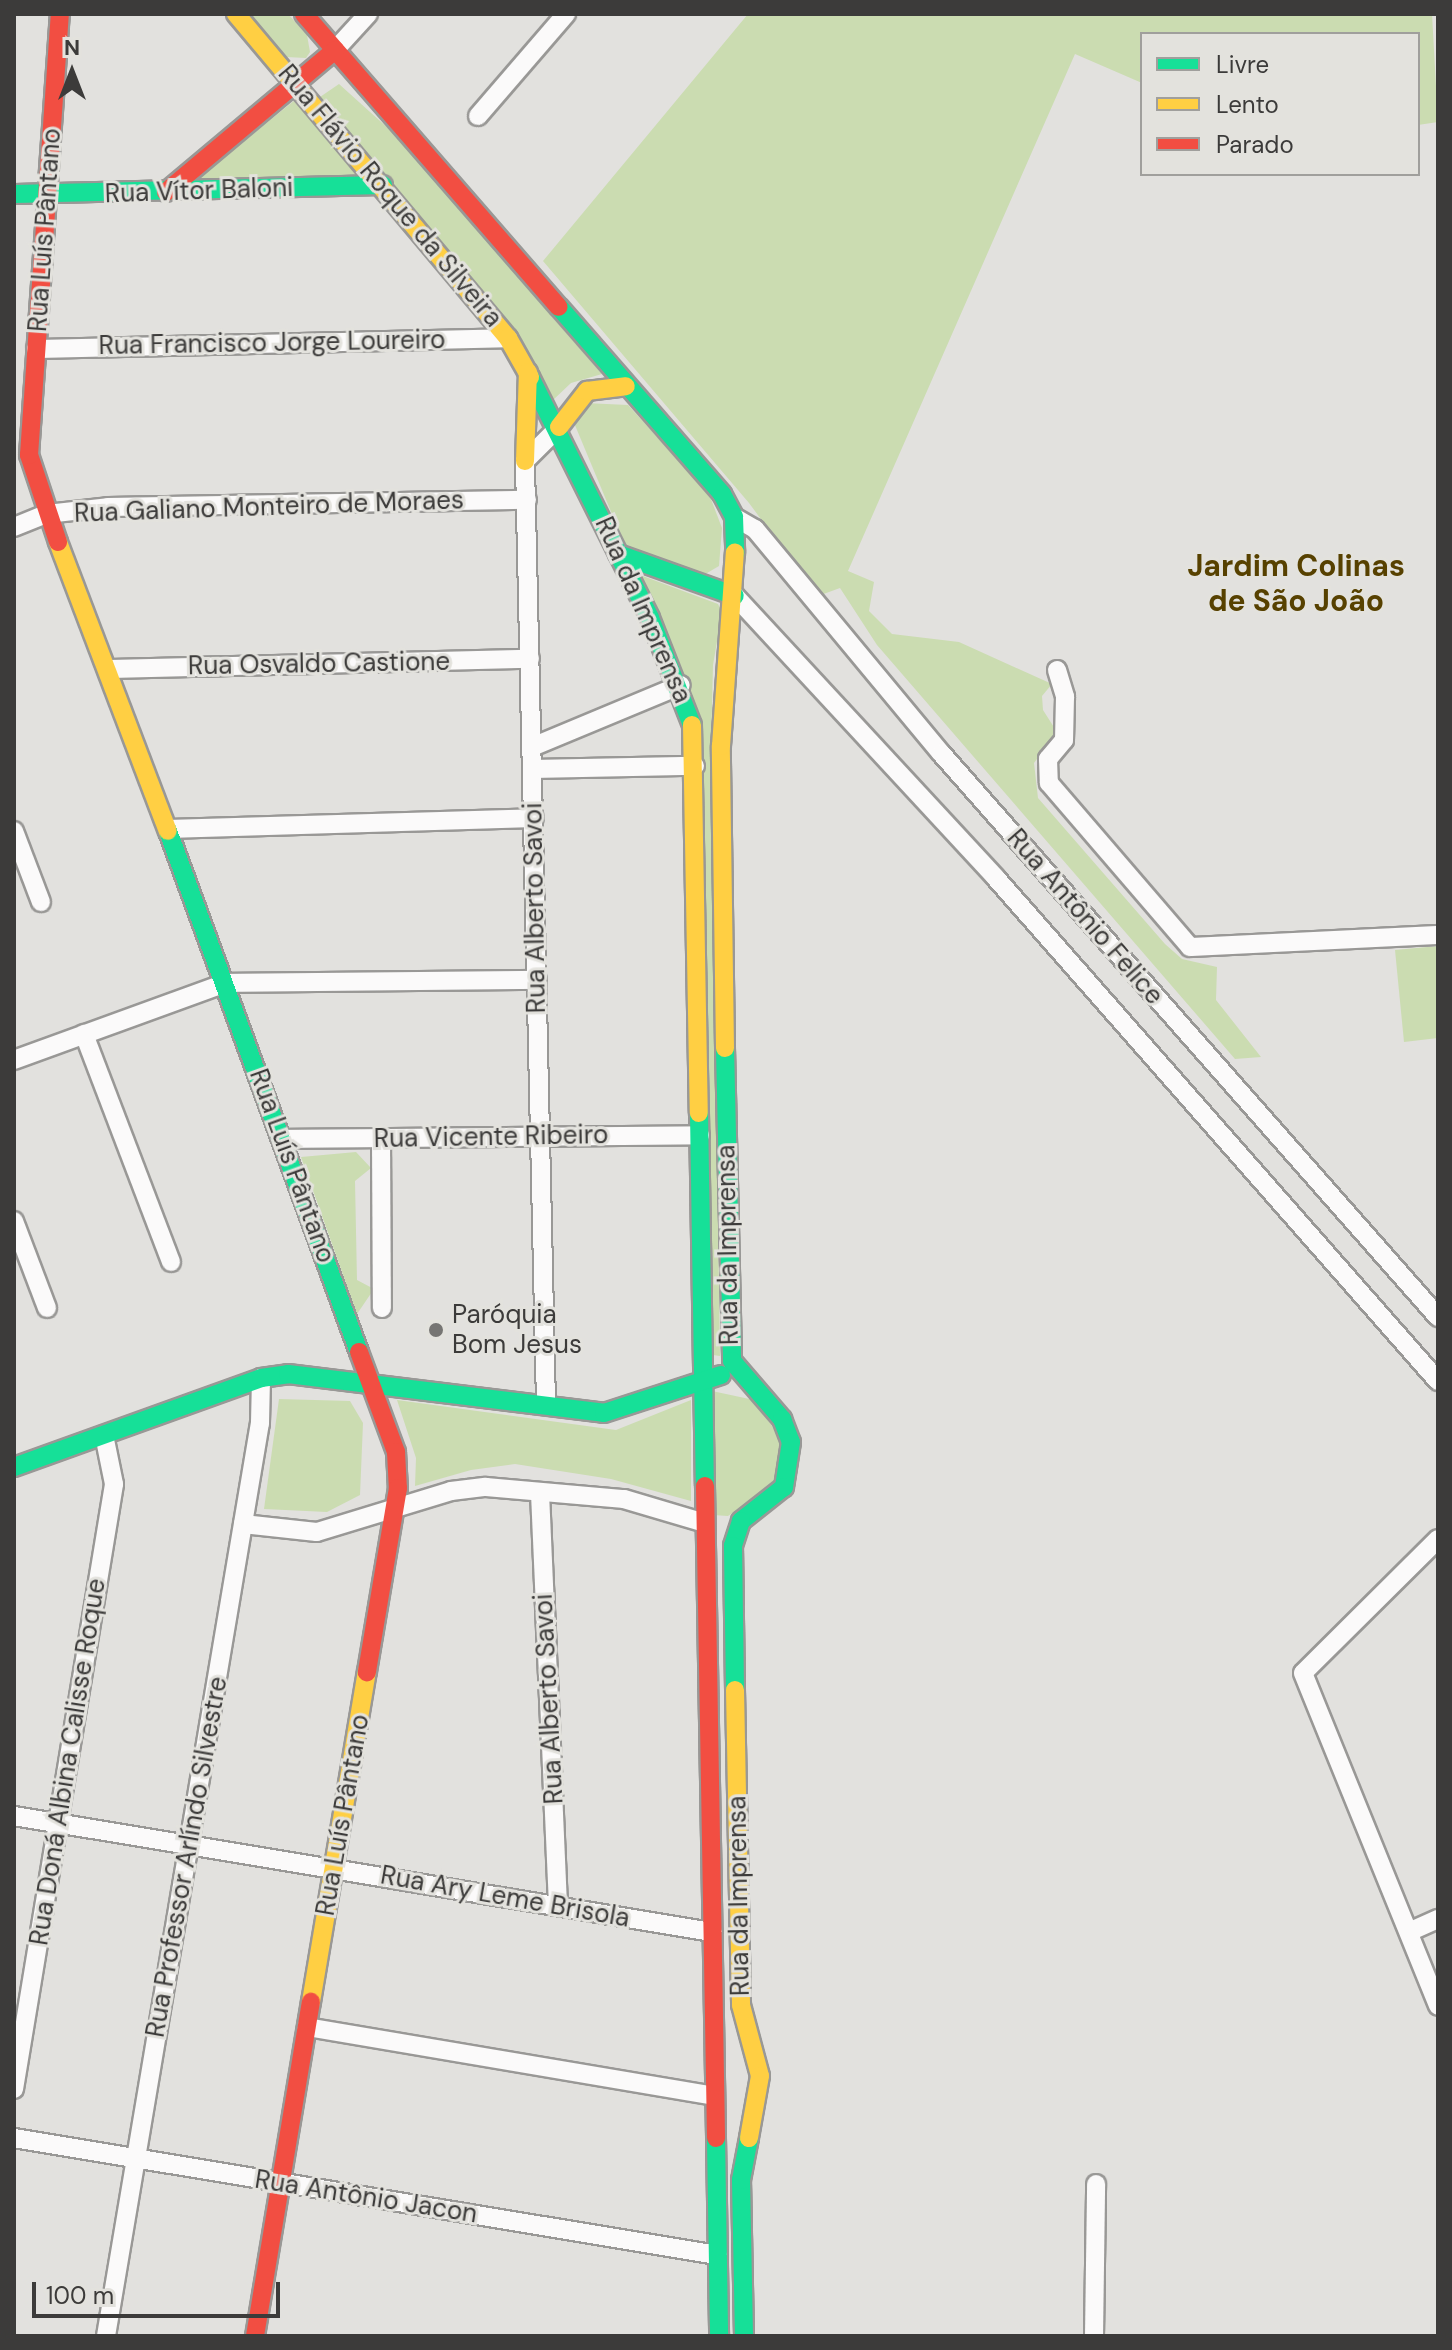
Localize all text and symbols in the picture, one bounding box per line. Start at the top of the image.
north arrow [32,32,112,112]
legend [1140,32,1420,176]
text: N [64,33,80,62]
text: Livre [1216,49,1269,80]
street label: Rua Flávio Roque da Silveira [271,59,509,333]
text: Lento [1216,89,1279,120]
street label: Rua Luís Pântano [22,127,68,333]
text: Parado [1216,129,1294,160]
street label: Rua Vítor Baloni [104,172,294,210]
street label: Rua Francisco Jorge Loureiro [98,324,446,362]
street label: Rua Galiano Monteiro de Moraes [74,485,464,529]
street label: Rua da Imprensa [588,512,698,708]
district label: Jardim Colinas de São João [1187,548,1405,618]
street label: Rua Osvaldo Castione [188,646,450,682]
street label: Rua Alberto Savoi [518,802,552,1014]
street label: Rua Antônio Felice [1000,823,1170,1011]
street label: Rua Luís Pântano [242,1065,342,1267]
street label: Rua Vicente Ribeiro [373,1119,609,1155]
street label: Rua da Imprensa [711,1145,745,1345]
place label: Paróquia Bom Jesus [452,1299,582,1360]
marker: Paróquia Bom Jesus [427,1321,445,1339]
street label: Rua Doná Albina Calisse Roque [24,1576,112,1948]
street label: Rua Alberto Savoi [528,1593,570,1805]
street label: Rua Professor Arlíndo Silvestre [140,1674,234,2040]
street label: Rua Luís Pântano [310,1712,376,1918]
street label: Rua da Imprensa [722,1796,756,1996]
street label: Rua Ary Leme Brisola [378,1860,632,1934]
street label: Rua Antônio Jacon [253,2164,479,2230]
scale bar [36,2266,284,2316]
text: 100 m [46,2280,114,2311]

